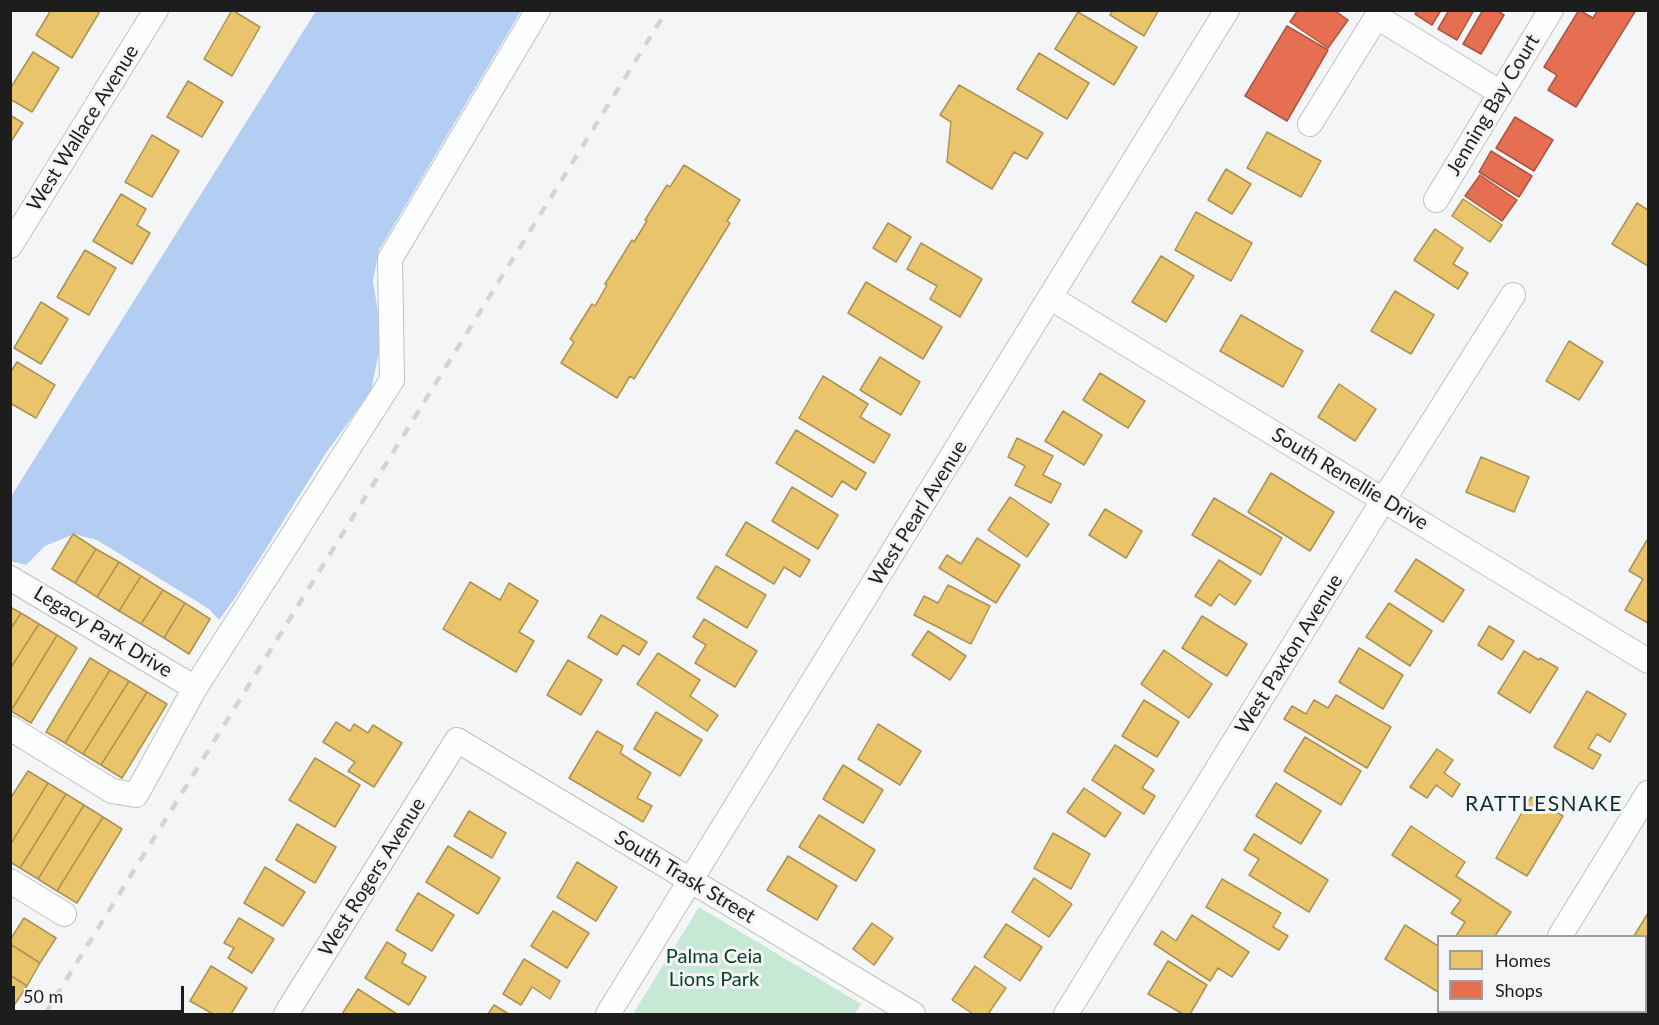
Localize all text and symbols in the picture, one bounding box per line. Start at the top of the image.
street label: Jenning Bay Court [1441,30,1545,180]
street label: West Wallace Avenue [22,41,144,215]
street label: South Renellie Drive [1267,423,1433,535]
street label: West Pearl Avenue [864,436,972,590]
street label: West Paxton Avenue [1230,570,1348,738]
street label: Legacy Park Drive [29,581,177,683]
district label: RATTLESNAKE [1465,791,1623,817]
street label: West Rogers Avenue [314,793,430,961]
street label: South Trask Street [610,826,760,928]
legend [1437,935,1647,1013]
park label: Palma Ceia Lions Park [666,945,762,992]
text: Homes [1495,949,1551,971]
scale bar [15,974,188,1012]
text: Shops [1495,979,1543,1001]
text: 50 m [23,985,63,1007]

